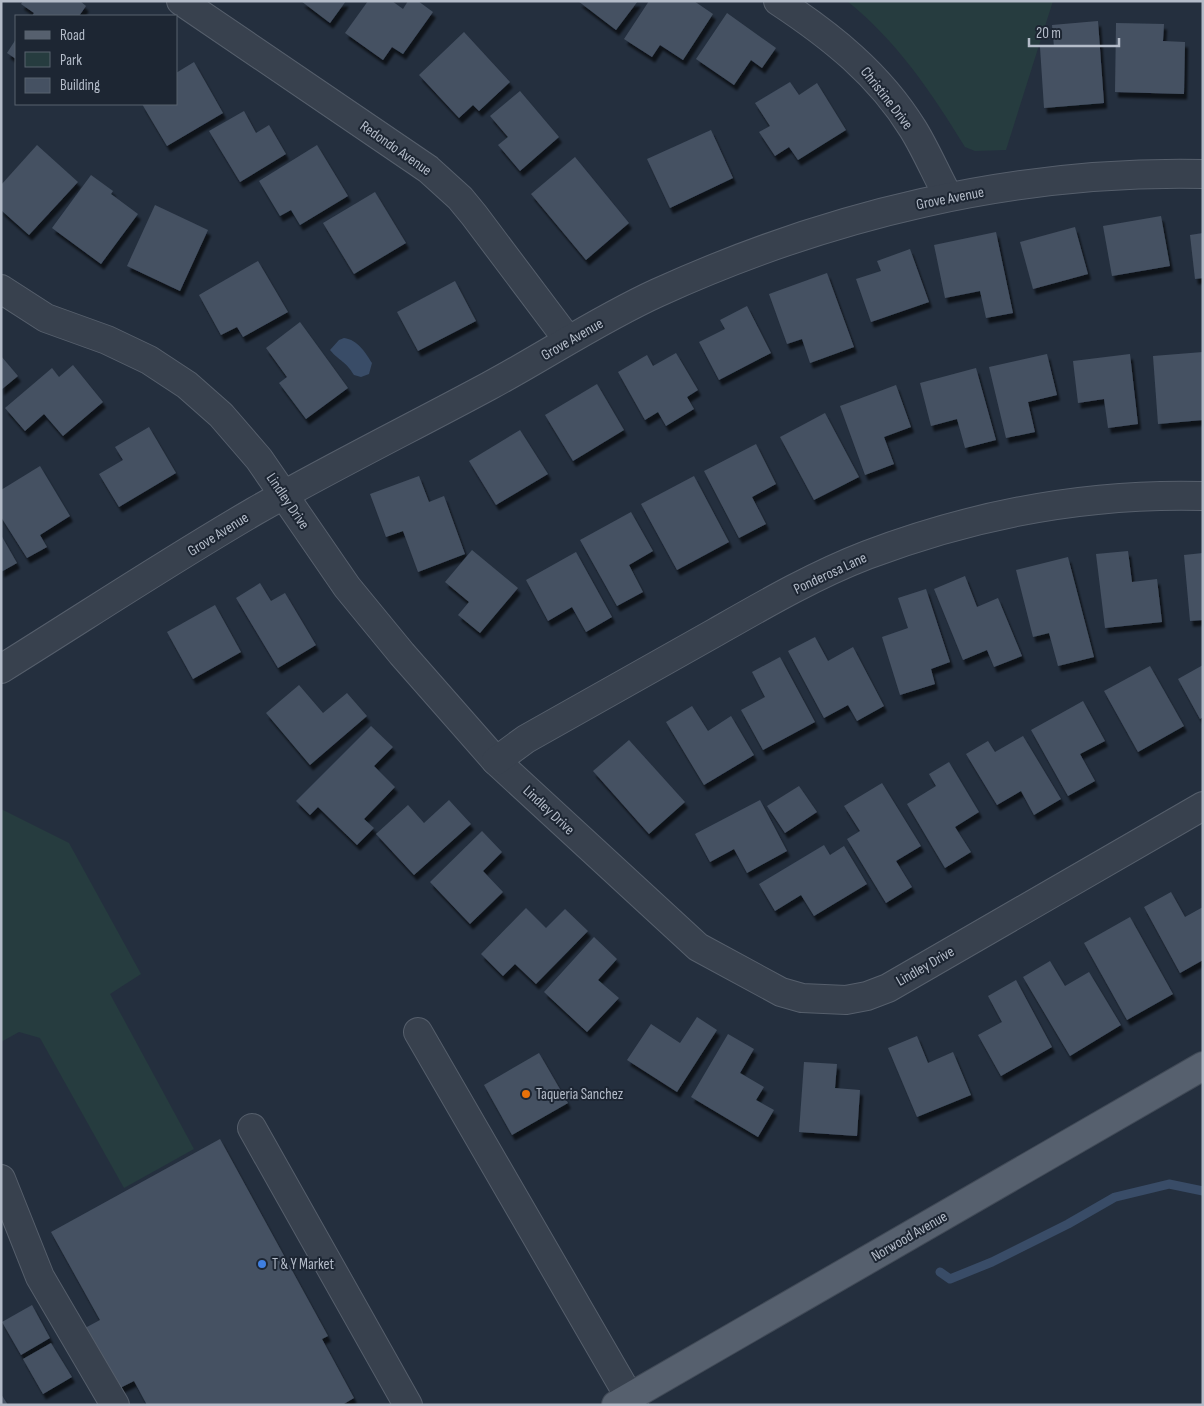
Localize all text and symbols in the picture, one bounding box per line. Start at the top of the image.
legend [15,15,178,105]
scale bar [1029,15,1119,47]
text: 20 m [1036,24,1061,43]
text: Road [60,26,85,45]
text: Park [60,51,82,70]
street label: Christine Drive [856,63,917,134]
text: Building [60,76,100,95]
street label: Redondo Avenue [356,117,435,180]
street label: Grove Avenue [915,183,986,214]
street label: Grove Avenue [538,314,607,365]
street label: Lindley Drive [262,469,313,533]
street label: Grove Avenue [184,508,252,561]
street label: Ponderosa Lane [790,548,870,599]
street label: Lindley Drive [519,782,579,839]
street label: Lindley Drive [893,942,958,991]
place label: Taqueria Sanchez [536,1085,624,1104]
marker: Taqueria Sanchez [520,1088,532,1100]
street label: Norwood Avenue [868,1207,951,1266]
place label: T & Y Market [272,1255,335,1274]
marker: T & Y Market [256,1258,268,1270]

